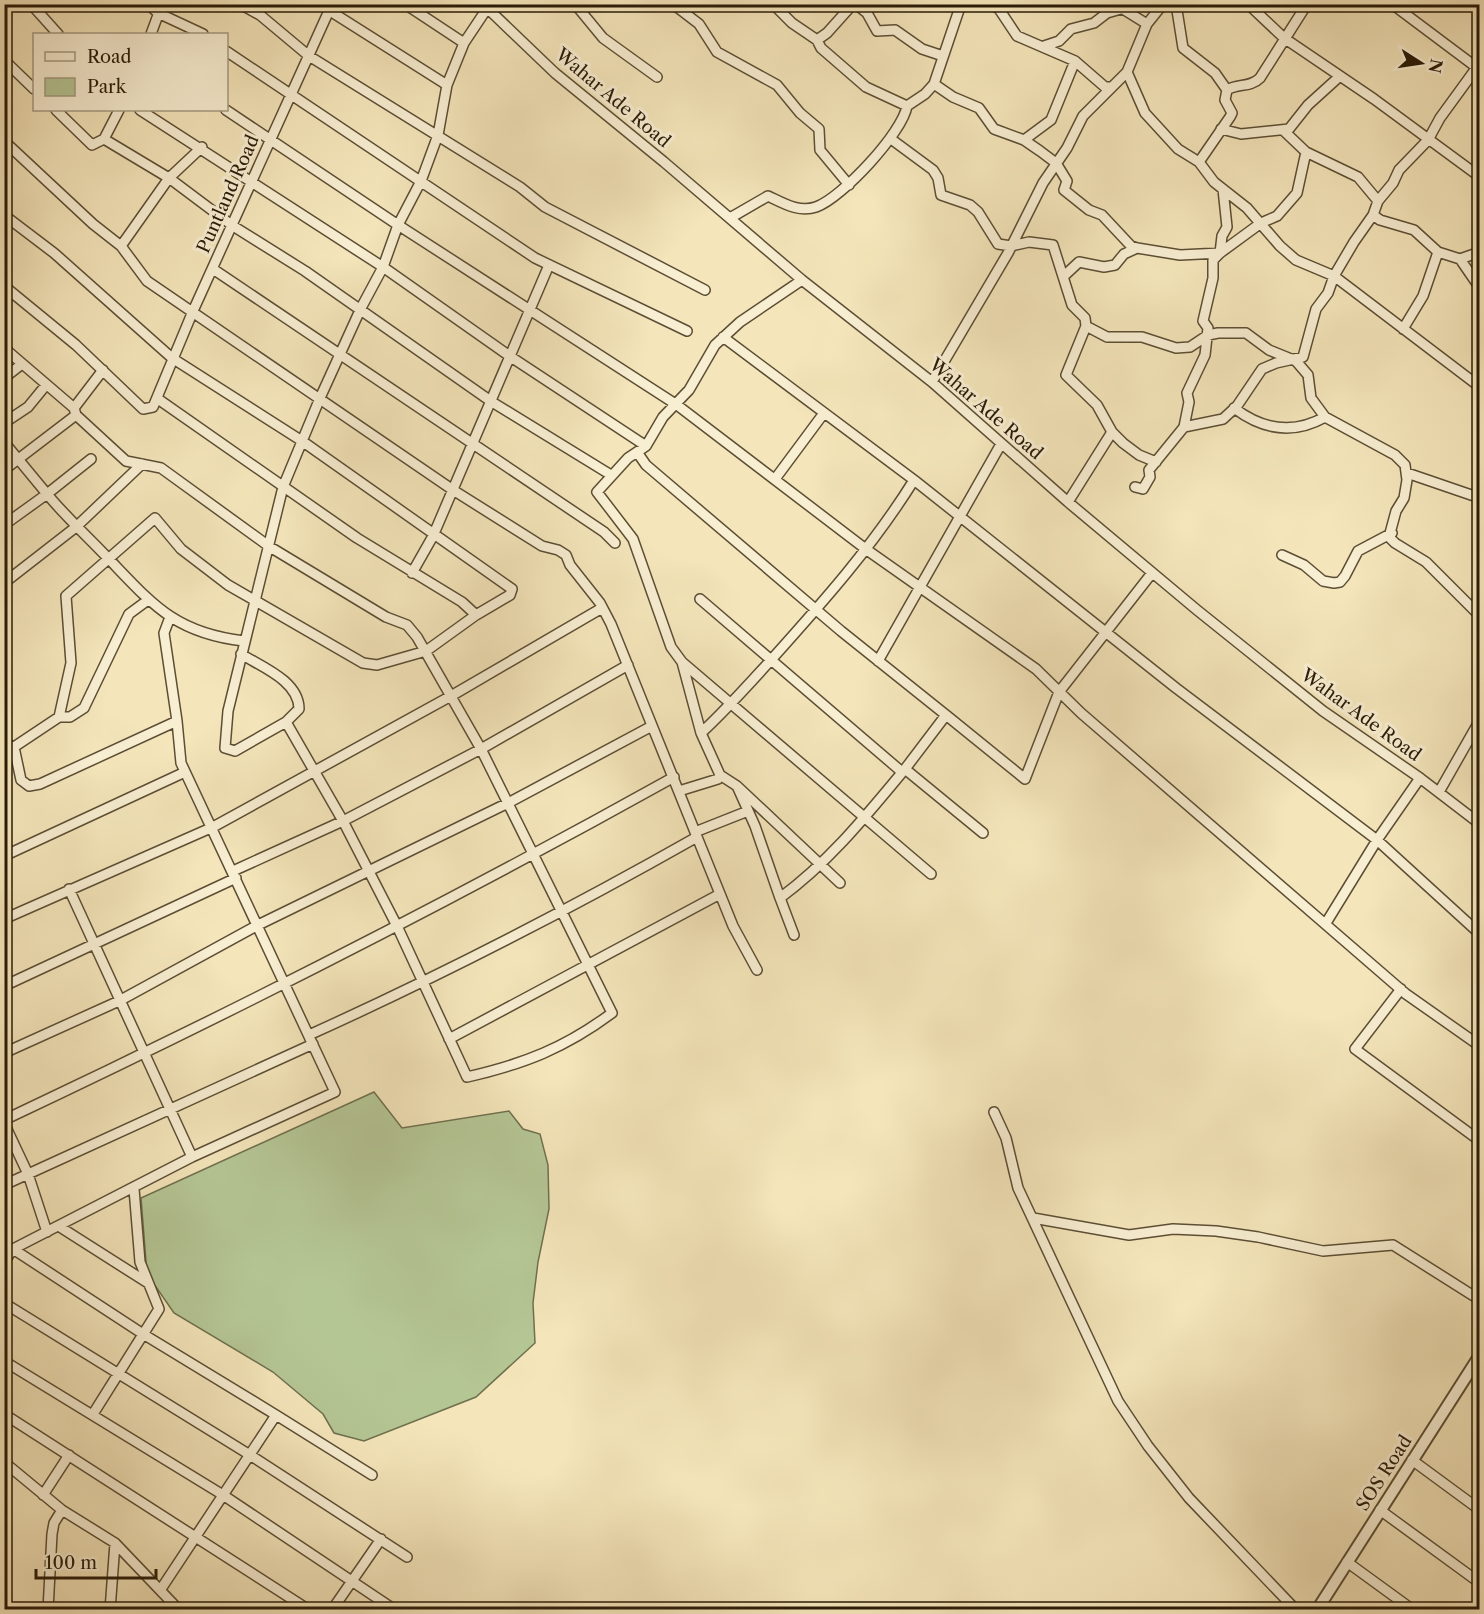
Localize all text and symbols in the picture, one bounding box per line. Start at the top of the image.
legend [33,33,228,111]
north arrow [1391,33,1451,93]
street label: Wahar Ade Road [550,43,675,152]
text: Road [87,46,132,68]
text: N [1424,57,1447,75]
text: Park [87,76,128,98]
street label: Puntland Road [192,131,264,256]
street label: Wahar Ade Road [924,353,1047,464]
street label: Wahar Ade Road [1296,663,1425,766]
street label: SOS Road [1351,1431,1417,1515]
scale bar [36,1542,156,1580]
text: 100 m [45,1552,97,1574]

